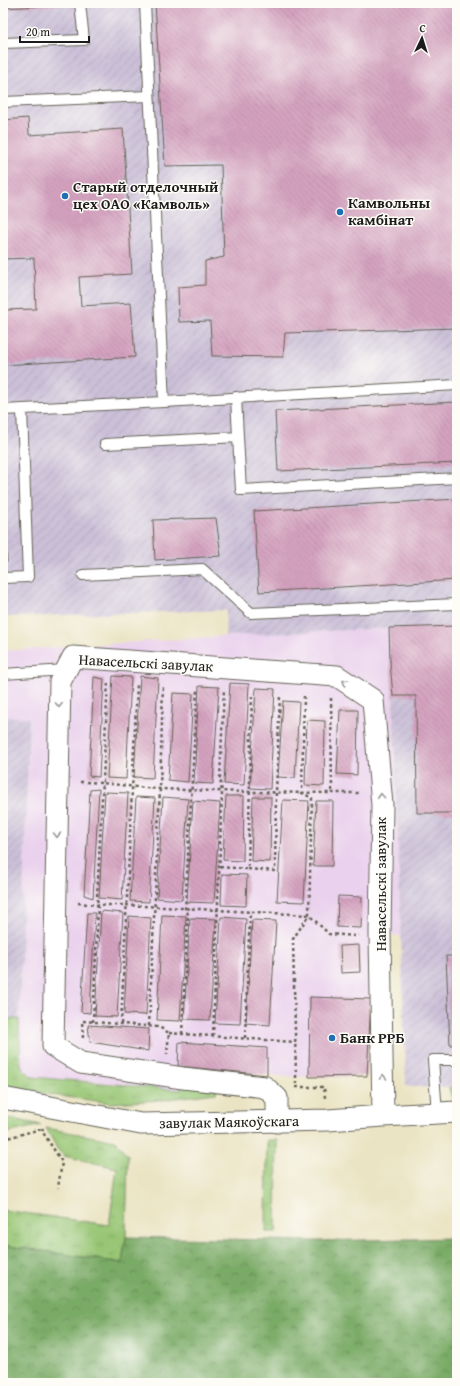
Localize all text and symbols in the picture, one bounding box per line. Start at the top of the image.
scale bar [20,18,89,44]
north arrow [402,18,442,58]
text: С [419,20,426,36]
text: 20 m [26,23,50,40]
place label: Старый отделочный цех ОАО «Камволь» [73,176,219,214]
marker: Старый отделочный цех ОАО «Камволь» [60,191,70,201]
place label: Камвольны камбінат [348,192,431,230]
marker: Камвольны камбінат [335,207,345,217]
street label: Навасельскі завулак [78,648,214,677]
one-way arrow [342,679,349,686]
one-way arrow [55,702,63,708]
one-way arrow [377,793,386,799]
street label: Навасельскі завулак [370,817,391,951]
one-way arrow [53,832,61,838]
place label: Банк РРБ [340,1027,405,1048]
marker: Банк РРБ [327,1033,337,1043]
one-way arrow [378,1074,387,1080]
street label: завулак Маякоўскага [159,1110,300,1133]

